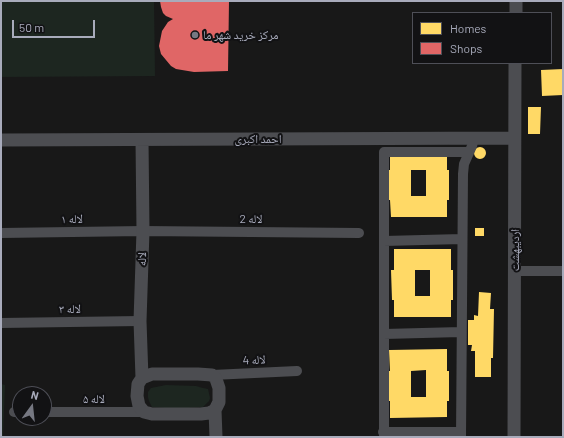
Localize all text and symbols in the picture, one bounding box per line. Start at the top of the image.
scale bar [14,12,97,38]
legend [412,12,552,64]
text: 50 m [19,20,44,34]
text: Homes [450,21,486,35]
place label: مرکز خرید شهر ما [203,28,278,42]
marker: مرکز خرید شهر ما [190,30,200,40]
text: Shops [450,41,482,55]
street label: احمد اکبری [234,132,282,146]
street label: لاله ۱ [61,212,83,226]
street label: لاله 2 [239,212,263,226]
street label: اردیبهشت [508,229,522,271]
street label: لاله [135,252,149,266]
street label: لاله ۳ [59,302,81,316]
street label: لاله 4 [242,352,266,368]
north arrow [12,386,52,426]
text: N [30,388,40,402]
street label: لاله ۵ [83,392,105,406]

